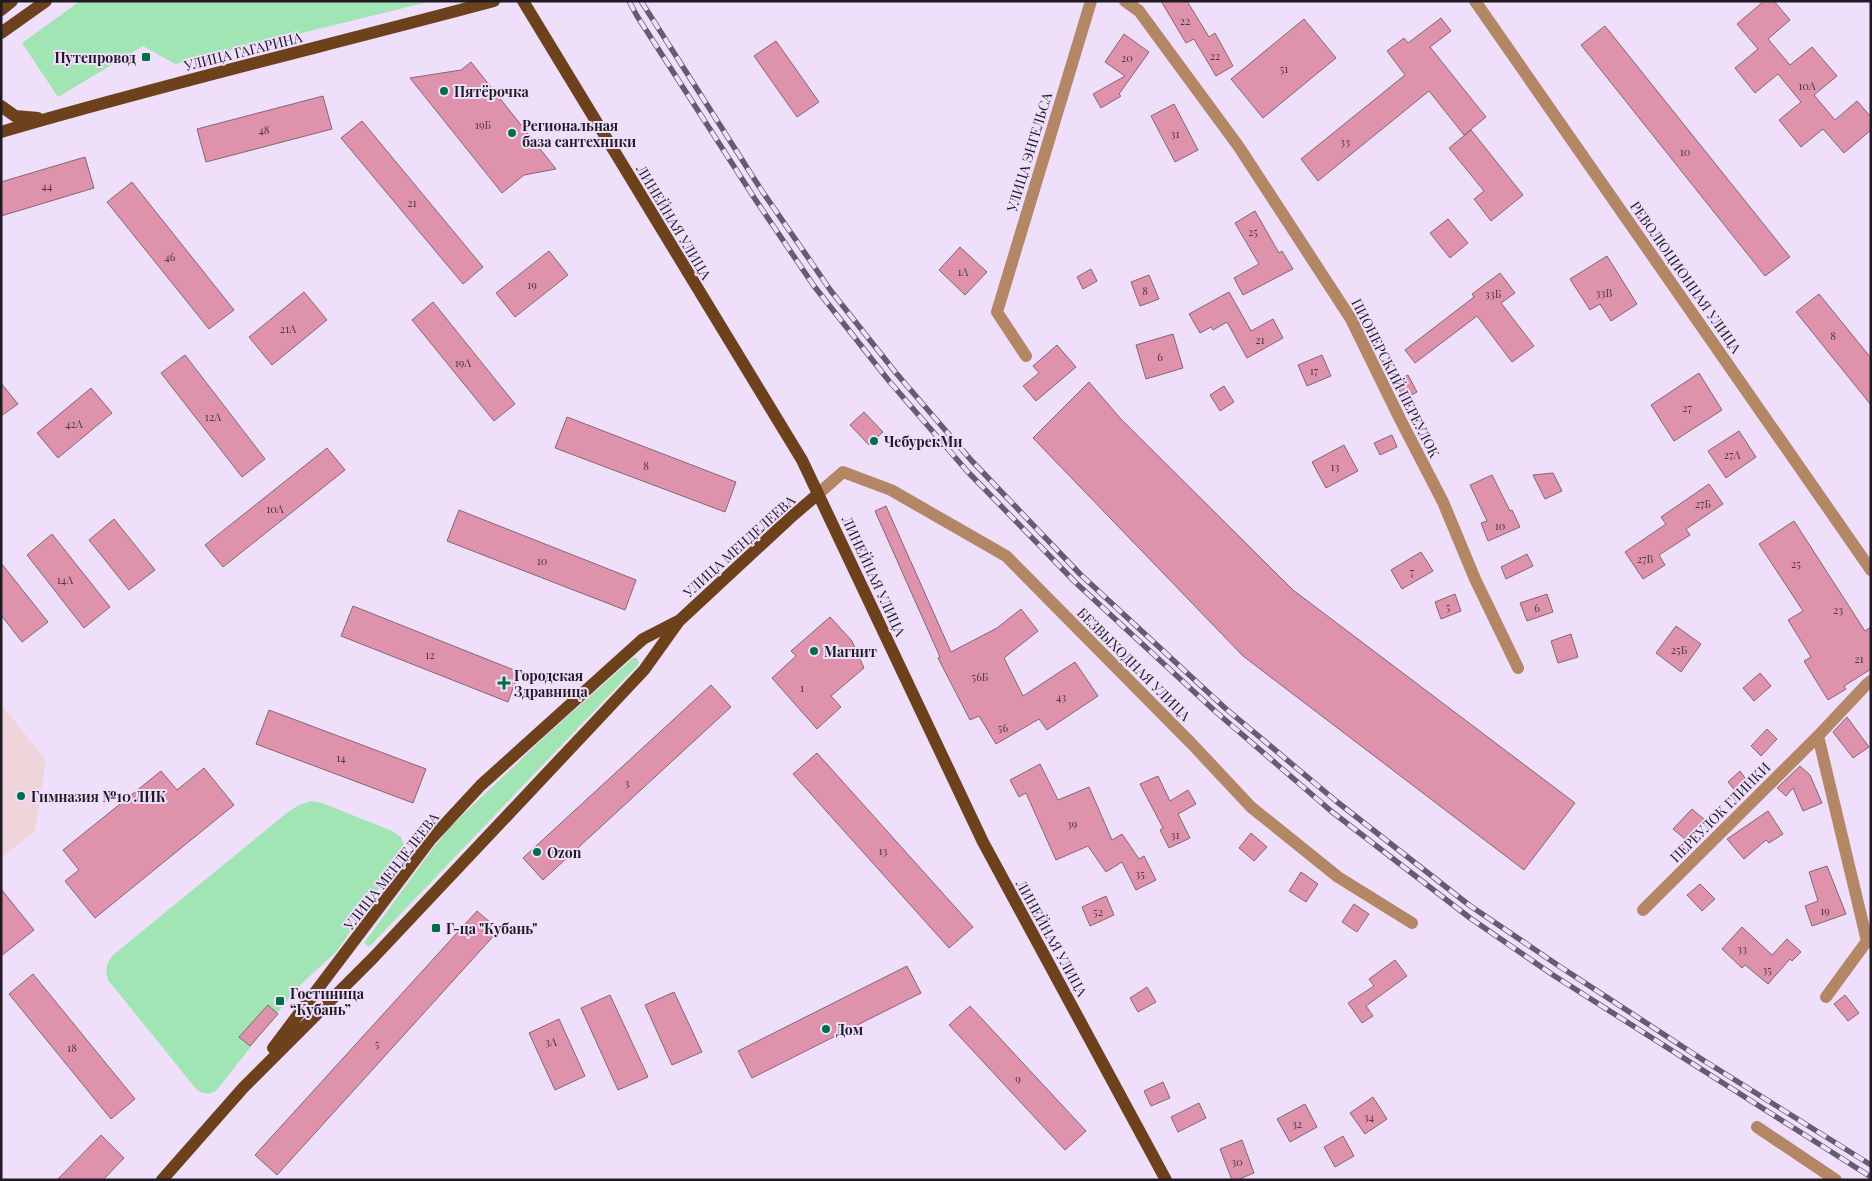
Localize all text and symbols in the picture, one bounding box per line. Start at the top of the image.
house number: 22 [1180,13,1190,28]
street label: УЛИЦА ГАГАРИНА [181,27,304,75]
place label: Путепровод [55,48,136,67]
house number: 22 [1210,48,1220,63]
house number: 20 [1121,50,1133,65]
marker: Путепровод [140,51,152,63]
house number: 51 [1280,61,1288,76]
house number: 10А [1798,78,1816,93]
place label: Пятёрочка [454,82,530,101]
marker: Пятёрочка [438,85,450,97]
street label: УЛИЦА ЭНГЕЛЬСА [1002,90,1056,215]
place label: Региональная база сантехники [522,116,636,151]
house number: 19Б [475,117,492,132]
house number: 48 [258,122,270,137]
house number: 31 [1170,126,1180,141]
marker: Региональная база сантехники [506,127,518,139]
house number: 33 [1340,134,1350,149]
house number: 10 [1680,144,1691,159]
street label: ЛИНЕЙНАЯ УЛИЦА [632,160,716,283]
house number: 44 [42,178,53,193]
house number: 21 [407,195,417,210]
street label: РЕВОЛЮЦИОННАЯ УЛИЦА [1626,197,1746,357]
house number: 25 [1248,224,1258,239]
house number: 46 [164,249,176,264]
house number: 1А [958,264,969,279]
house number: 19 [527,277,537,292]
house number: 8 [1142,283,1148,298]
house number: 33В [1596,285,1613,300]
house number: 33Б [1485,286,1502,301]
street label: ПИОНЕРСКИЙ ПЕРЕУЛОК [1347,295,1445,461]
house number: 21А [280,321,296,336]
house number: 8 [1830,328,1836,343]
house number: 21 [1255,332,1265,347]
house number: 6 [1157,349,1163,364]
house number: 19А [455,355,471,370]
house number: 17 [1310,363,1319,378]
house number: 27 [1682,400,1692,415]
house number: 12А [205,409,221,424]
house number: 42А [65,416,83,431]
place label: ЧебурекМи [884,432,962,451]
marker: ЧебурекМи [868,435,880,447]
house number: 27А [1724,447,1740,462]
house number: 8 [643,458,649,473]
house number: 13 [1331,459,1339,474]
street label: УЛИЦА МЕНДЕЛЕЕВА [678,491,799,602]
house number: 27Б [1695,496,1712,511]
house number: 10А [266,501,284,516]
street label: ЛИНЕЙНАЯ УЛИЦА [837,512,910,639]
house number: 10 [1495,518,1506,533]
house number: 27В [1637,551,1653,566]
house number: 10 [537,553,548,568]
house number: 25 [1791,556,1801,571]
house number: 7 [1410,564,1415,579]
house number: 14А [57,572,73,587]
house number: 5 [1446,599,1451,614]
house number: 6 [1534,600,1540,615]
house number: 23 [1833,602,1843,617]
street label: БЕЗВЫХОДНАЯ УЛИЦА [1073,603,1195,725]
place label: Магнит [824,642,877,661]
house number: 25Б [1671,642,1688,657]
marker: Магнит [808,645,820,657]
house number: 12 [425,647,435,662]
house number: 21 [1854,651,1864,666]
place label: Городская Здравница [514,666,588,701]
house number: 56Б [972,669,989,684]
marker: Городская Здравница [498,677,510,689]
house number: 1 [800,680,804,695]
house number: 43 [1056,689,1066,704]
house number: 56 [998,720,1008,735]
house number: 14 [336,750,346,765]
street label: ПЕРЕУЛОК ГЛИНКИ [1666,758,1774,866]
house number: 3 [625,775,630,790]
place label: Гимназия №10 ЛИК [31,787,166,806]
marker: Гимназия №10 ЛИК [15,790,27,802]
street label: УЛИЦА МЕНДЕЛЕЕВА [338,808,443,935]
house number: 39 [1067,816,1078,831]
house number: 31 [1170,827,1180,842]
place label: Ozon [547,843,582,862]
house number: 13 [879,843,887,858]
marker: Ozon [531,846,543,858]
house number: 35 [1135,866,1145,881]
street label: ЛИНЕЙНАЯ УЛИЦА [1012,875,1092,1000]
house number: 19 [1820,903,1830,918]
house number: 52 [1093,904,1103,919]
place label: Г-ца "Кубань" [446,919,537,938]
marker: Г-ца "Кубань" [430,922,442,934]
house number: 33 [1737,941,1747,956]
house number: 35 [1762,962,1772,977]
place label: Гостиница “Кубань” [290,984,365,1019]
marker: Гостиница “Кубань” [274,995,286,1007]
place label: Дом [836,1020,864,1039]
marker: Дом [820,1023,832,1035]
house number: 3А [545,1034,557,1049]
house number: 5 [375,1036,380,1051]
house number: 18 [67,1040,77,1055]
house number: 9 [1015,1071,1021,1086]
house number: 34 [1364,1109,1375,1124]
house number: 32 [1292,1116,1302,1131]
house number: 30 [1231,1154,1243,1169]

